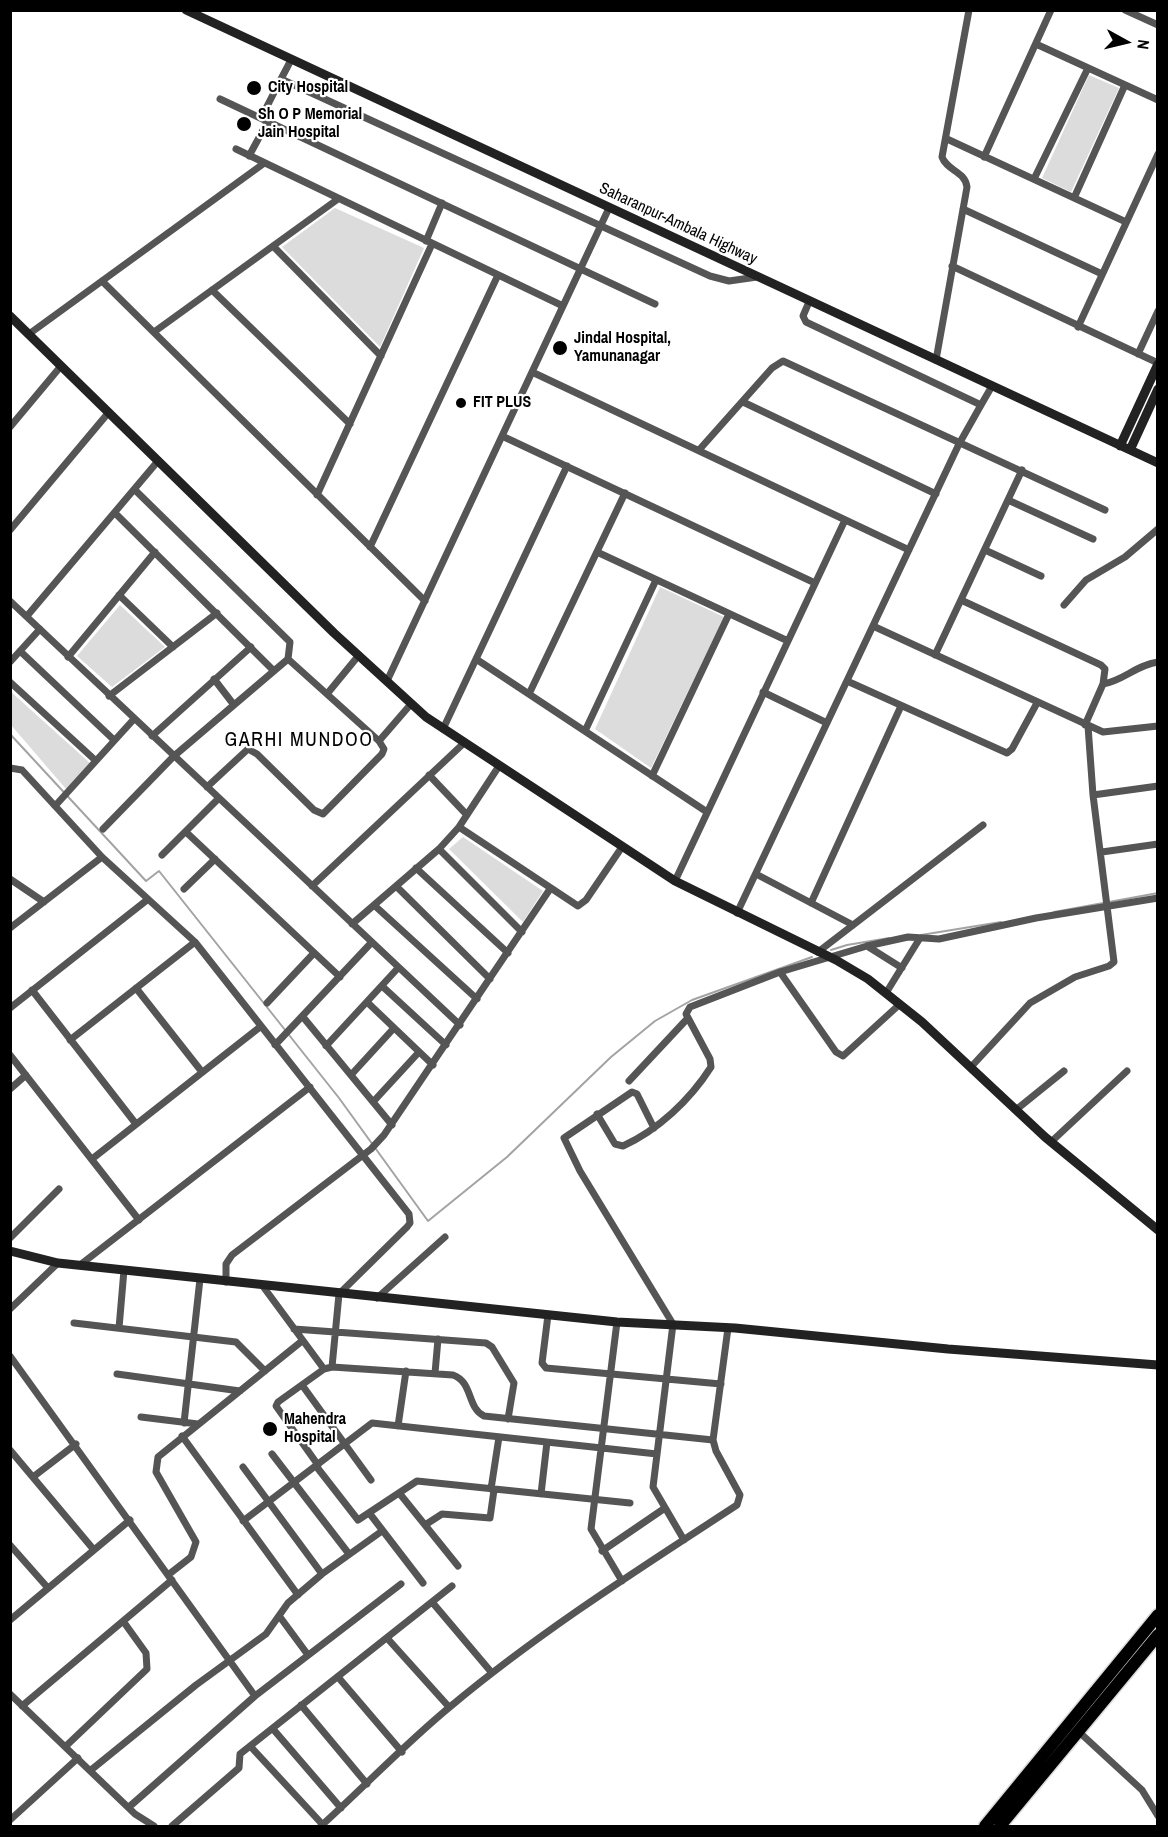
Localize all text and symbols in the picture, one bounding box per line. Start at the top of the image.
north arrow [1096,12,1156,72]
text: N [1132,38,1155,51]
place label: City Hospital [268,78,348,98]
marker: City Hospital [245,79,263,97]
place label: Sh O P Memorial Jain Hospital [258,105,362,143]
marker: Sh O P Memorial Jain Hospital [235,115,253,133]
street label: Saharanpur-Ambala Highway [596,179,760,269]
place label: Jindal Hospital, Yamunanagar [574,329,671,367]
marker: Jindal Hospital, Yamunanagar [551,339,569,357]
place label: FIT PLUS [473,393,531,413]
marker: FIT PLUS [454,396,468,410]
district label: GARHI MUNDOO [224,729,374,753]
place label: Mahendra Hospital [284,1410,346,1448]
marker: Mahendra Hospital [261,1420,279,1438]

